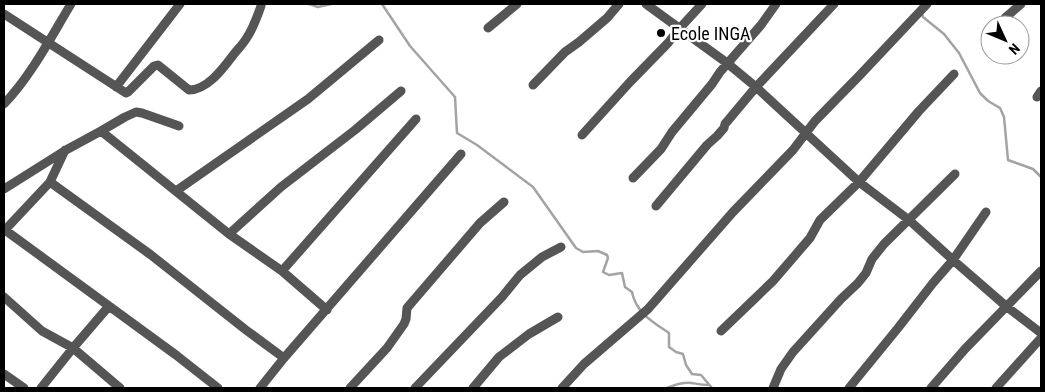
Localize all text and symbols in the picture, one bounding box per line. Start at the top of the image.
north arrow [980,15,1030,65]
place label: Ecole INGA [671,23,751,44]
marker: Ecole INGA [655,27,667,39]
text: N [1006,40,1023,58]

